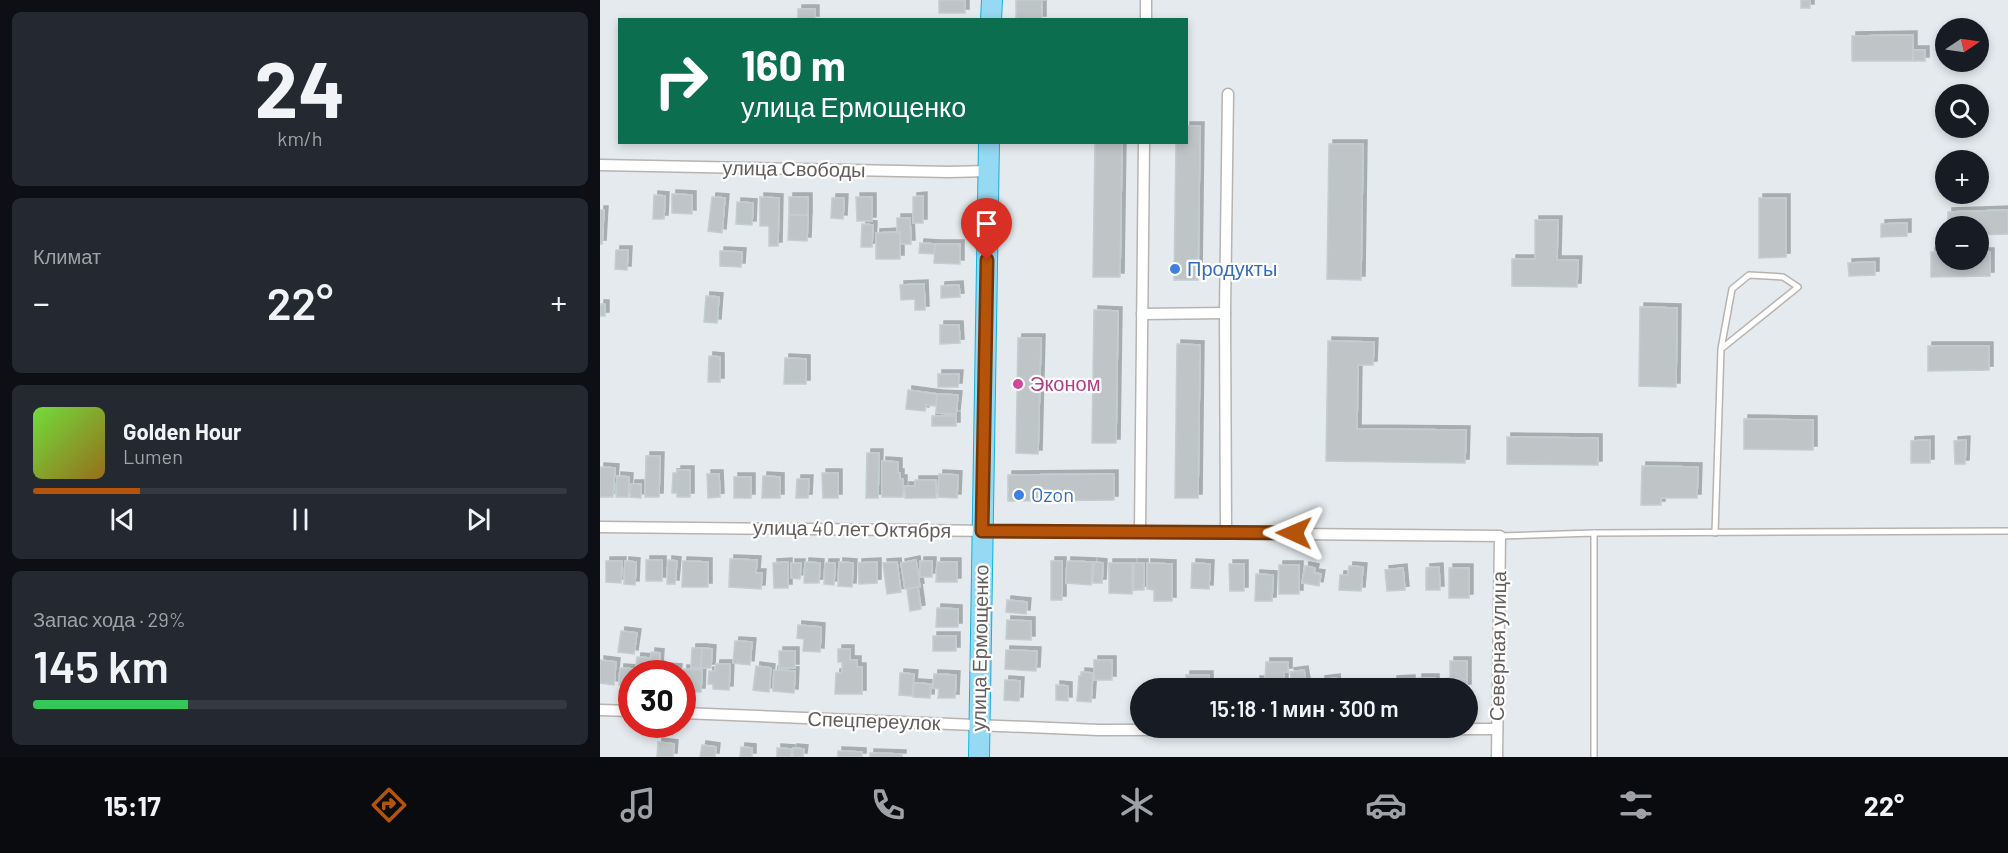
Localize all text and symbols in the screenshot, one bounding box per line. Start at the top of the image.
north arrow [1935,18,1989,72]
map controls [1935,18,1989,270]
text: 160 m [741,39,846,89]
text: 24 [255,40,345,134]
icon: right [642,42,720,120]
button: search [1935,84,1989,138]
text: улица Ермощенко [741,90,966,122]
text: km/h [277,126,323,150]
button: + [1935,150,1989,204]
street label: улица Свободы [722,155,866,181]
pin [961,198,1012,260]
icon: arrive [970,207,1003,240]
button: − [1935,216,1989,270]
text: Климат [33,244,101,268]
place label: Продукты [1187,256,1277,280]
marker: Продукты [1168,262,1182,276]
text: 22° [267,275,333,329]
text: − [33,282,50,322]
text: + [550,282,567,322]
place label: Эконом [1030,371,1100,395]
marker: Эконом [1011,377,1025,391]
text: Golden Hour [123,418,241,444]
text: Lumen [123,444,183,468]
place label: Ozon [1031,482,1074,506]
marker: Ozon [1012,488,1026,502]
position arrow [1262,501,1326,565]
icon: previous [106,503,139,536]
icon: pause [284,503,317,536]
icon: next [462,503,495,536]
street label: улица 40 лет Октября [753,514,951,542]
street label: улица Ермощенко [966,564,992,732]
street label: Северная улица [1484,570,1510,721]
text: Запас хода · 29% [33,607,186,631]
text: 145 km [33,638,169,692]
speed limit sign: 30 [618,660,696,738]
text: 15:18 · 1 мин · 300 m [1210,695,1398,721]
street label: Спецпереулок [807,706,941,734]
icon: directions [368,784,410,826]
icon: music [617,784,659,826]
icon: phone [867,784,909,826]
icon: climate [1116,784,1158,826]
icon: car [1365,784,1407,826]
icon: filters [1615,784,1657,826]
text: 15:17 [104,789,161,821]
text: 22° [1864,789,1904,821]

